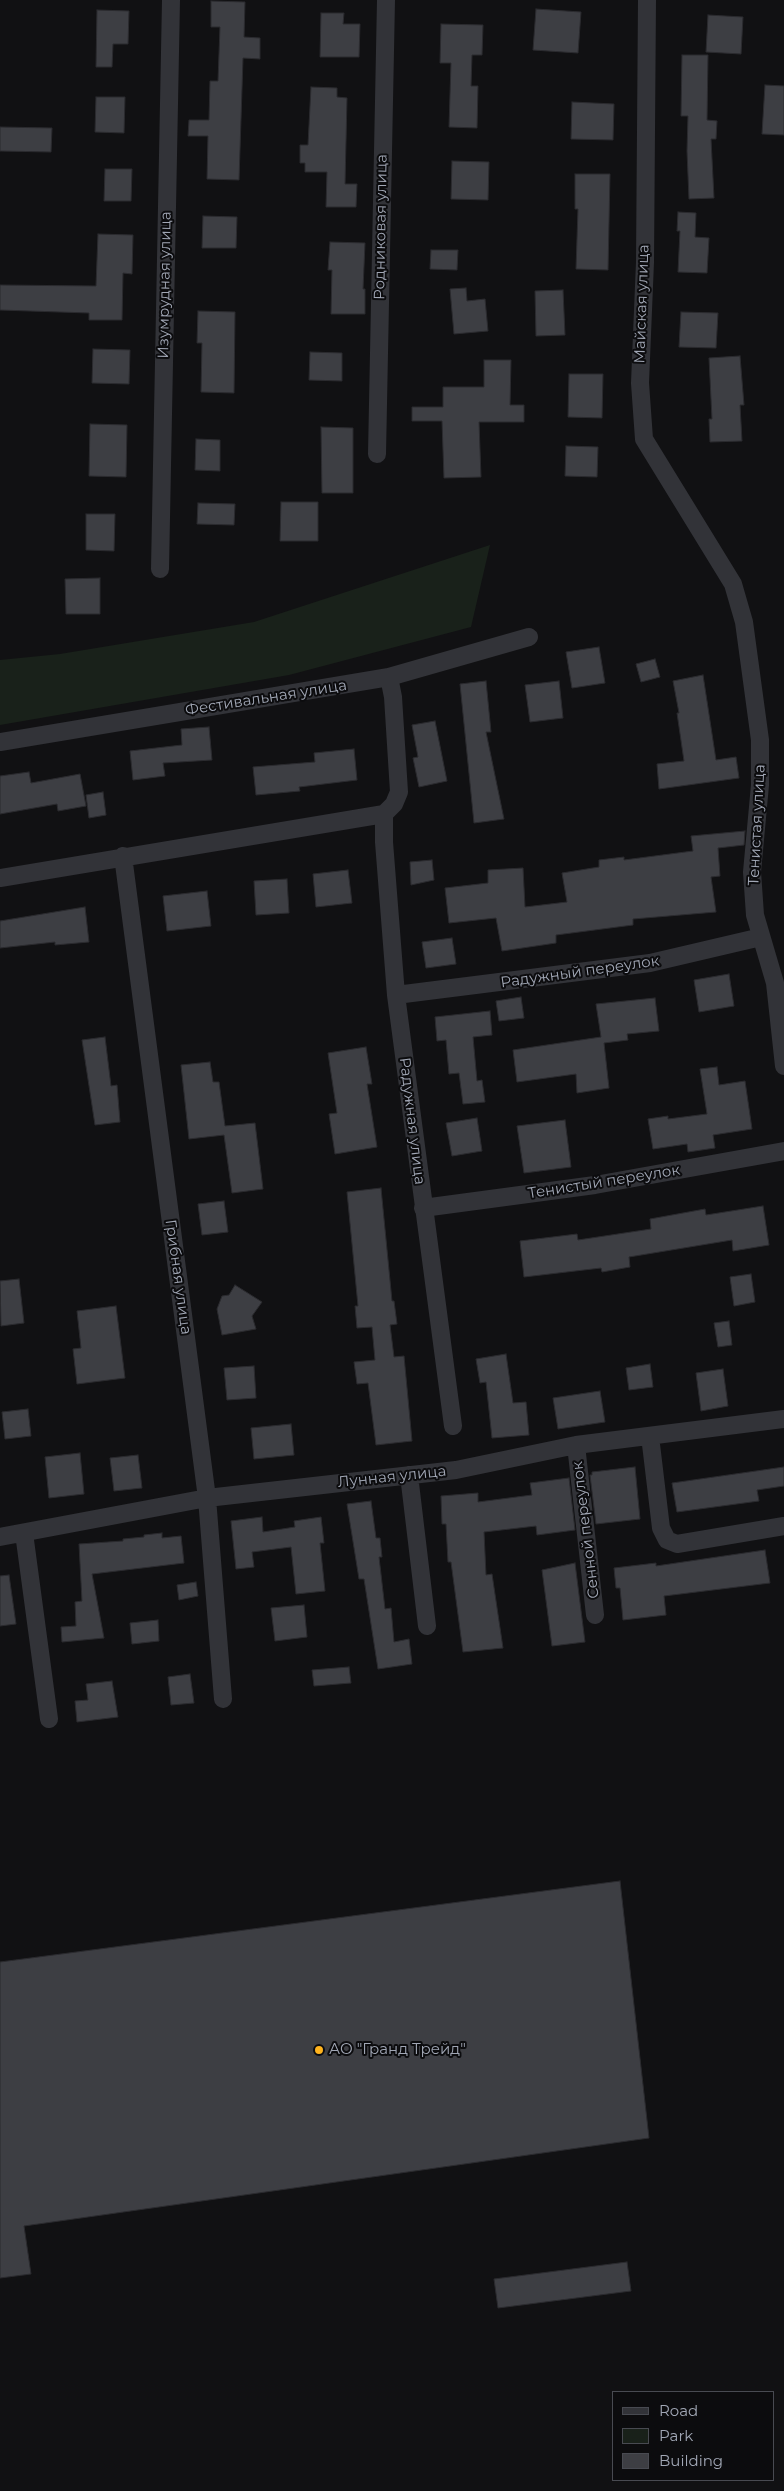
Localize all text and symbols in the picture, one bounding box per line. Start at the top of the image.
street label: Родниковая улица [371,154,391,300]
street label: Изумрудная улица [155,211,175,359]
street label: Майская улица [631,244,653,364]
street label: Фестивальная улица [184,676,348,720]
street label: Тенистая улица [745,764,769,886]
street label: Радужный переулок [499,952,661,992]
street label: Радужная улица [395,1056,429,1186]
street label: Тенистый переулок [527,1161,681,1203]
street label: Грибная улица [161,1218,195,1336]
street label: Сенной переулок [569,1460,603,1600]
street label: Лунная улица [337,1462,447,1492]
place label: АО "Гранд Трейд" [329,2041,466,2059]
marker: АО "Гранд Трейд" [313,2044,325,2056]
legend [612,2391,774,2481]
text: Road [659,2401,698,2420]
text: Park [659,2426,693,2445]
text: Building [659,2451,723,2470]

